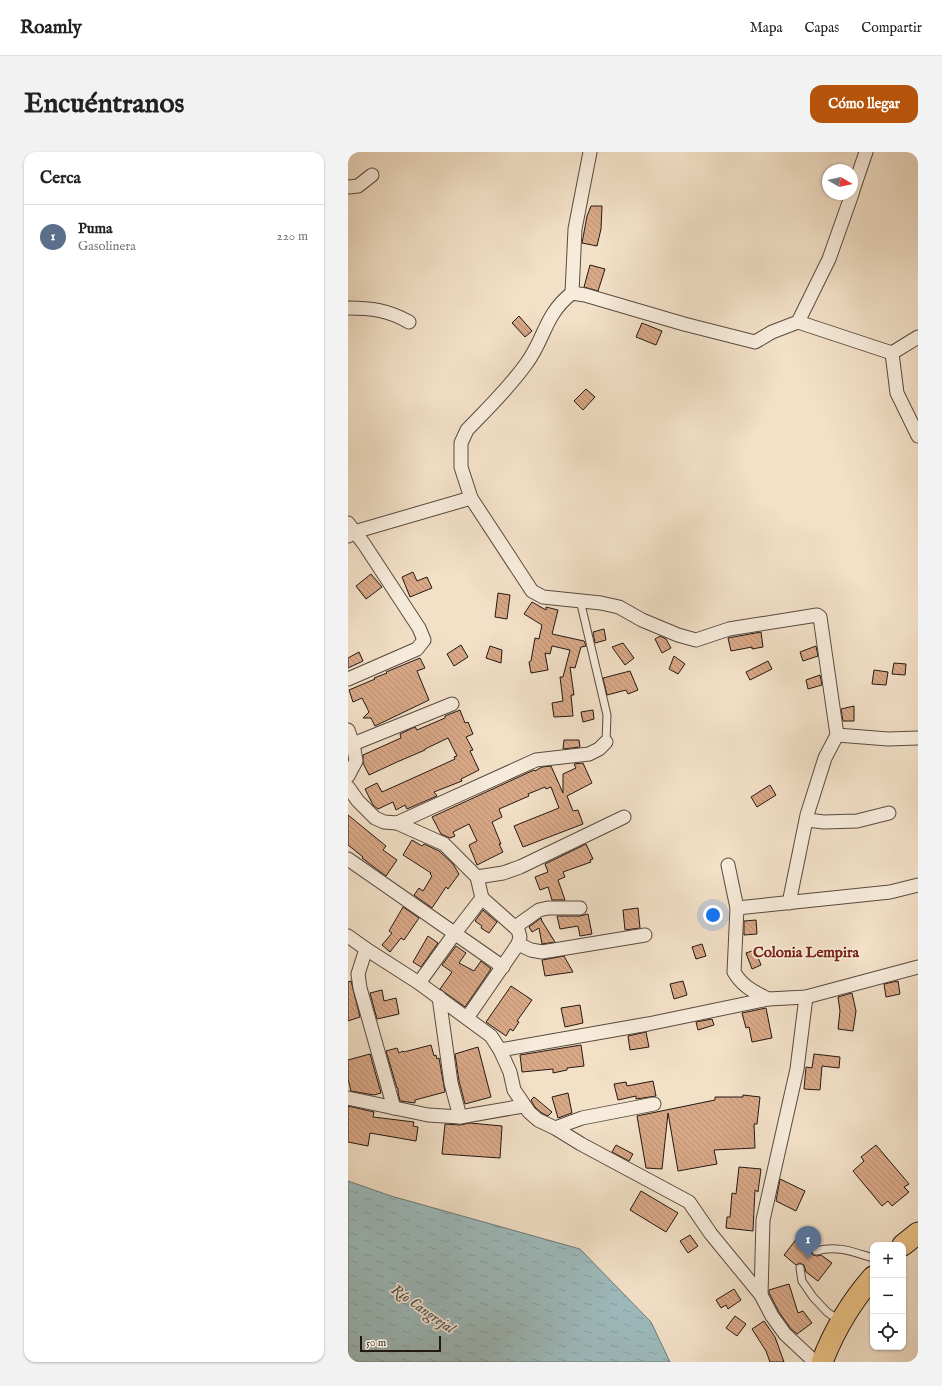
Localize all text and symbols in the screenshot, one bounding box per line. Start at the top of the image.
text: Roamly [20,16,82,40]
text: Mapa [750,19,783,37]
text: Capas [805,19,839,37]
text: Compartir [861,19,922,37]
button: Cómo llegar [810,85,918,123]
text: Encuéntranos [24,87,184,122]
north arrow [822,164,858,200]
text: Cerca [40,168,81,189]
text: Puma [78,219,113,238]
text: 1 [51,228,55,245]
text: 220 m [277,228,308,245]
text: Gasolinera [78,238,136,255]
your location [703,905,723,925]
district label: Colonia Lempira [753,943,859,962]
pin: 1 [795,1226,821,1259]
map controls [870,1242,906,1350]
button: + [870,1242,906,1278]
button: − [870,1278,906,1314]
water label: Río Cangrejal [387,1280,460,1340]
button: locate [870,1314,906,1350]
scale bar [360,1334,441,1353]
text: 50 m [366,1336,386,1350]

